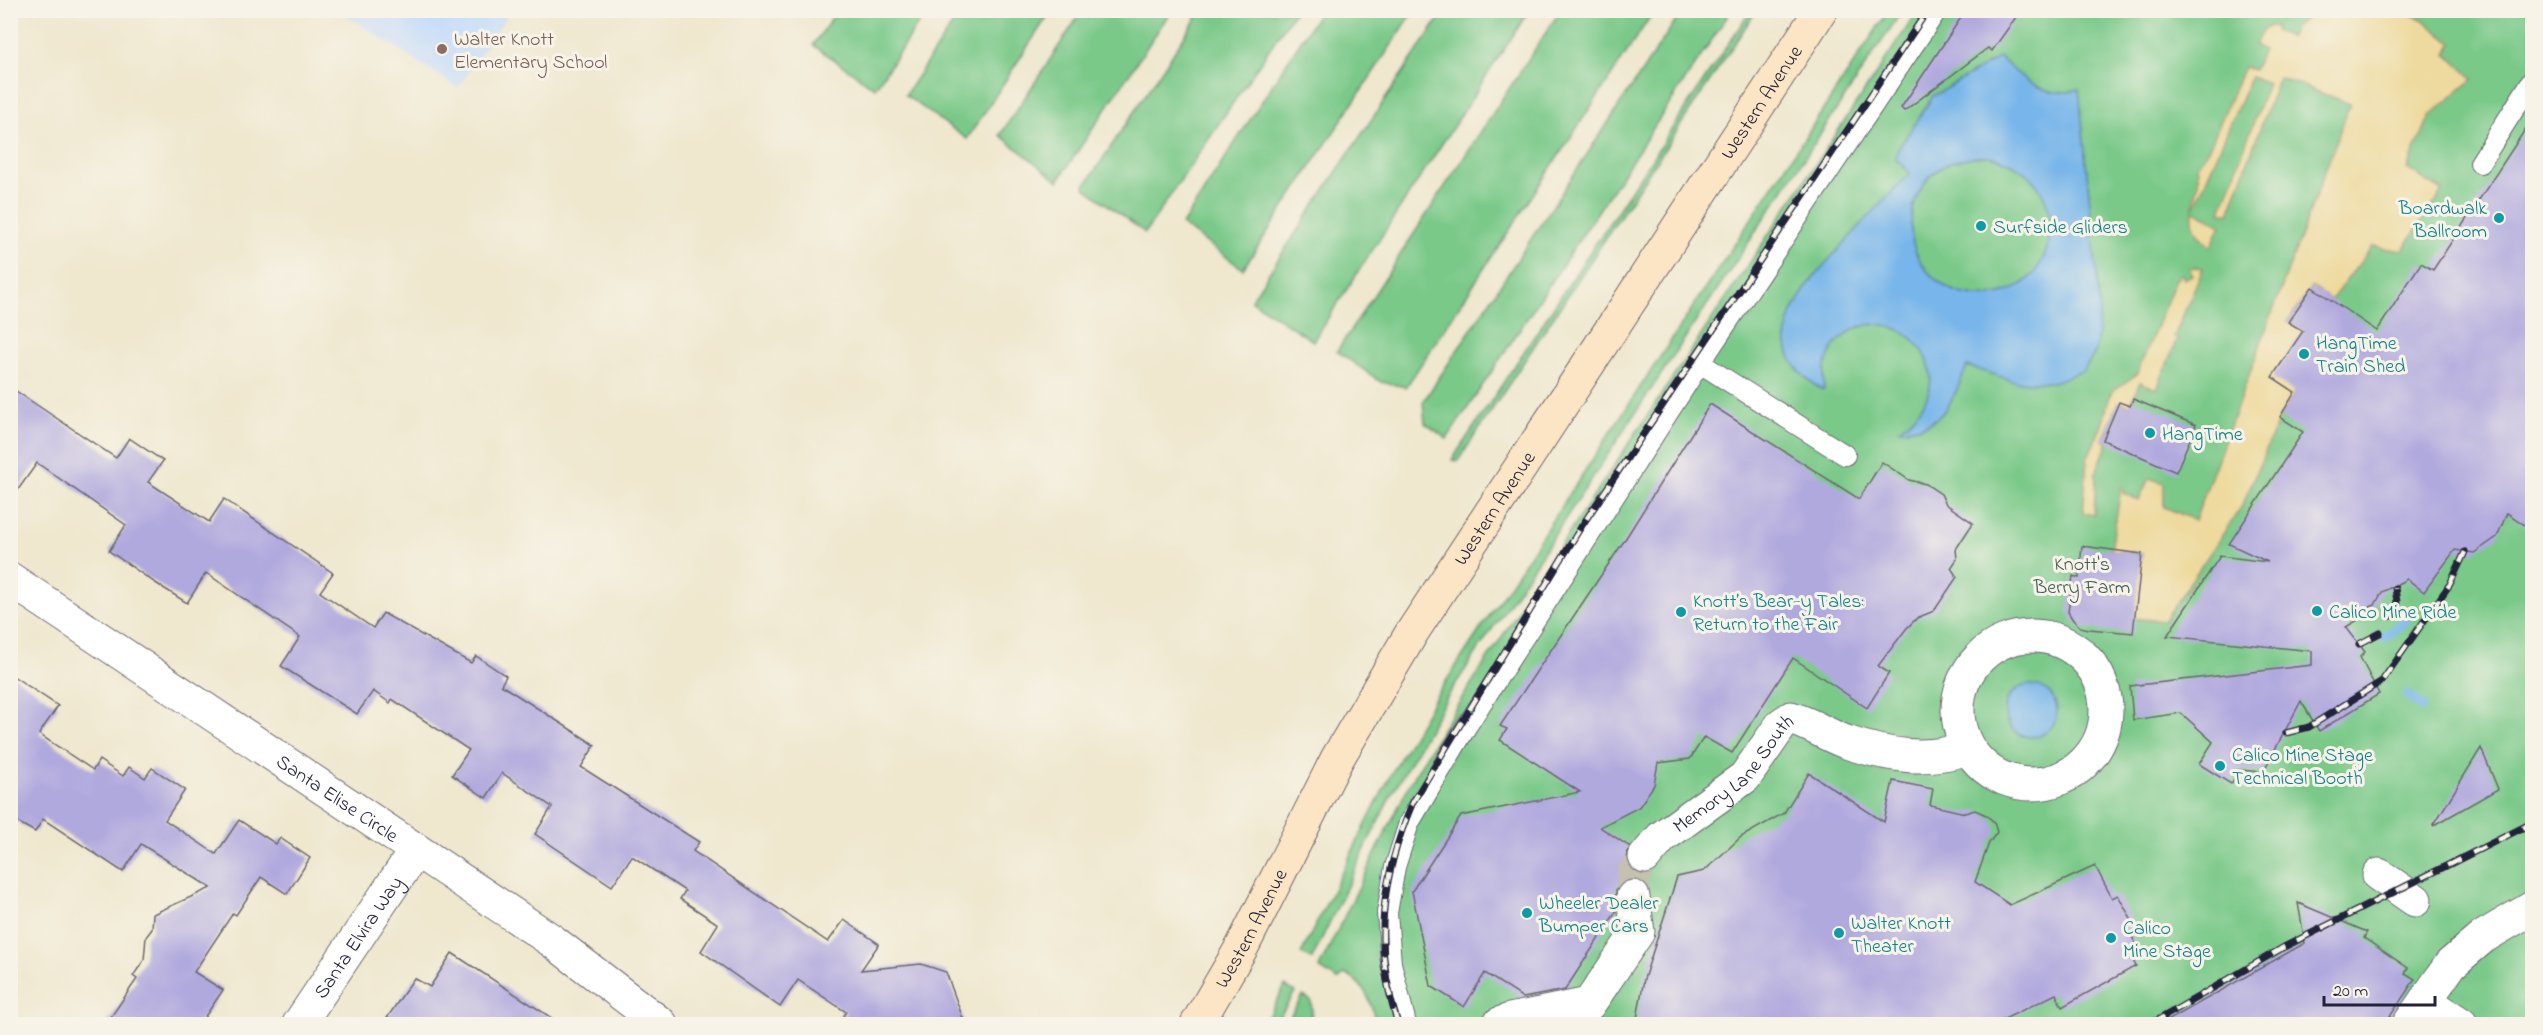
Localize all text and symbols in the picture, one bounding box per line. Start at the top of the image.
place label: Walter Knott Elementary School [454,26,607,78]
street label: Western Avenue [1715,40,1811,166]
marker: Walter Knott Elementary School [435,42,449,56]
place label: Boardwalk Ballroom [2398,195,2487,247]
marker: Boardwalk Ballroom [2492,211,2506,225]
place label: Surfside Gliders [1993,214,2128,243]
marker: Surfside Gliders [1974,219,1988,233]
place label: HangTime Train Shed [2316,330,2405,382]
marker: HangTime Train Shed [2297,347,2311,361]
place label: HangTime [2162,421,2243,451]
marker: HangTime [2143,426,2157,440]
street label: Western Avenue [1448,446,1544,572]
park label: Knott's Berry Farm [2033,551,2130,603]
place label: Knott’s Bear-y Tales: Return to the Fair [1693,588,1863,640]
place label: Calico Mine Ride [2329,599,2456,628]
marker: Calico Mine Ride [2310,604,2324,618]
marker: Knott’s Bear-y Tales: Return to the Fair [1674,605,1688,619]
street label: Memory Lane South [1668,708,1800,842]
place label: Calico Mine Stage Technical Booth [2232,742,2373,794]
street label: Santa Elise Circle [269,748,403,851]
marker: Calico Mine Stage Technical Booth [2213,759,2227,773]
street label: Western Avenue [1209,864,1296,994]
street label: Santa Elvira Way [308,871,411,1005]
place label: Wheeler Dealer Bumper Cars [1538,890,1659,942]
marker: Wheeler Dealer Bumper Cars [1520,906,1534,920]
place label: Walter Knott Theater [1851,910,1951,962]
place label: Calico Mine Stage [2123,915,2211,968]
marker: Walter Knott Theater [1832,926,1846,940]
marker: Calico Mine Stage [2104,931,2118,945]
scale bar [2324,969,2435,1007]
text: 20 m [2333,979,2368,1005]

